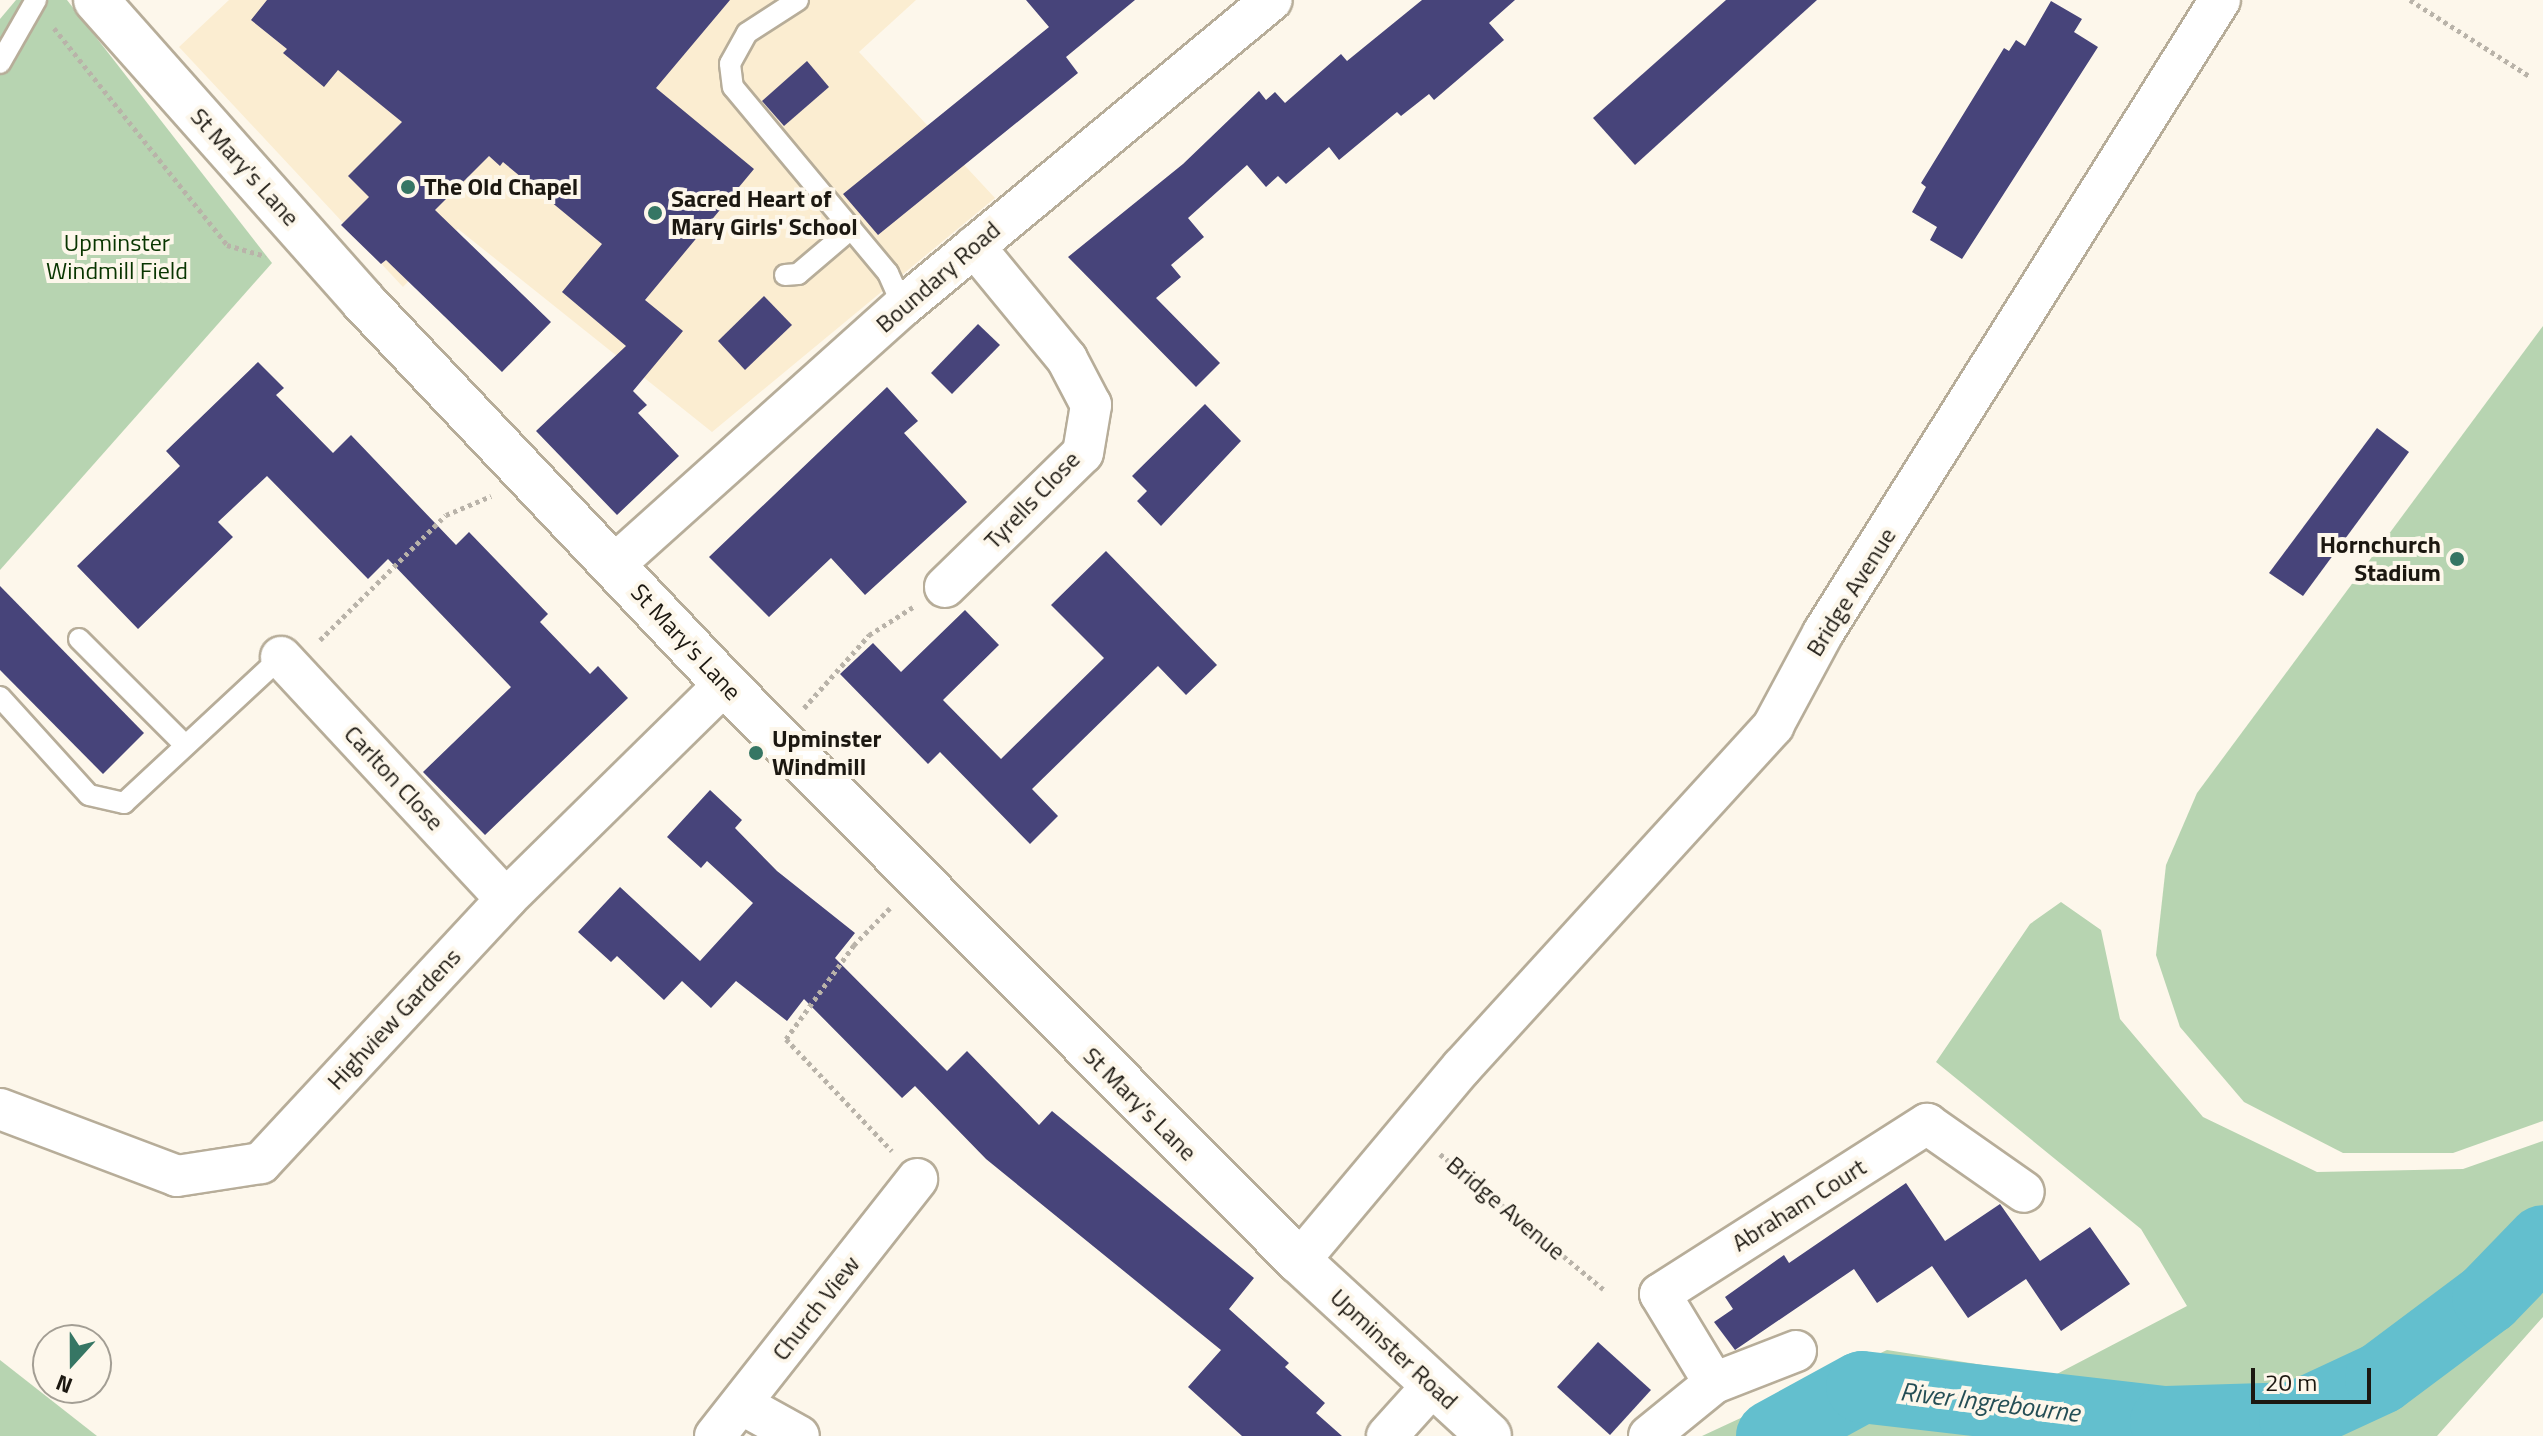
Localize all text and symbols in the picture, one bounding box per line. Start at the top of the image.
street label: St Mary's Lane [185,102,305,232]
place label: The Old Chapel [424,173,578,201]
marker: The Old Chapel [399,178,417,196]
place label: Sacred Heart of Mary Girls' School [671,185,858,241]
marker: Sacred Heart of Mary Girls' School [646,204,664,222]
street label: Boundary Road [870,215,1006,339]
park label: Upminster Windmill Field [46,229,188,285]
street label: Tyrells Close [978,445,1086,555]
street label: Bridge Avenue [1800,523,1902,661]
place label: Hornchurch Stadium [2320,531,2441,587]
marker: Hornchurch Stadium [2448,550,2466,568]
street label: St Mary's Lane [625,578,747,706]
street label: Carlton Close [338,720,450,836]
place label: Upminster Windmill [772,725,881,781]
marker: Upminster Windmill [747,744,765,762]
street label: Highview Gardens [321,942,467,1096]
street label: St Mary's Lane [1077,1041,1203,1167]
street label: Bridge Avenue [1441,1150,1571,1266]
street label: Abraham Court [1727,1152,1871,1258]
street label: Church View [766,1250,866,1366]
street label: Upminster Road [1324,1283,1464,1415]
north arrow [32,1324,112,1404]
scale bar [2255,1352,2375,1402]
text: 20 m [2265,1364,2317,1400]
text: N [51,1366,77,1403]
water label: River Ingrebourne [1899,1376,2081,1428]

